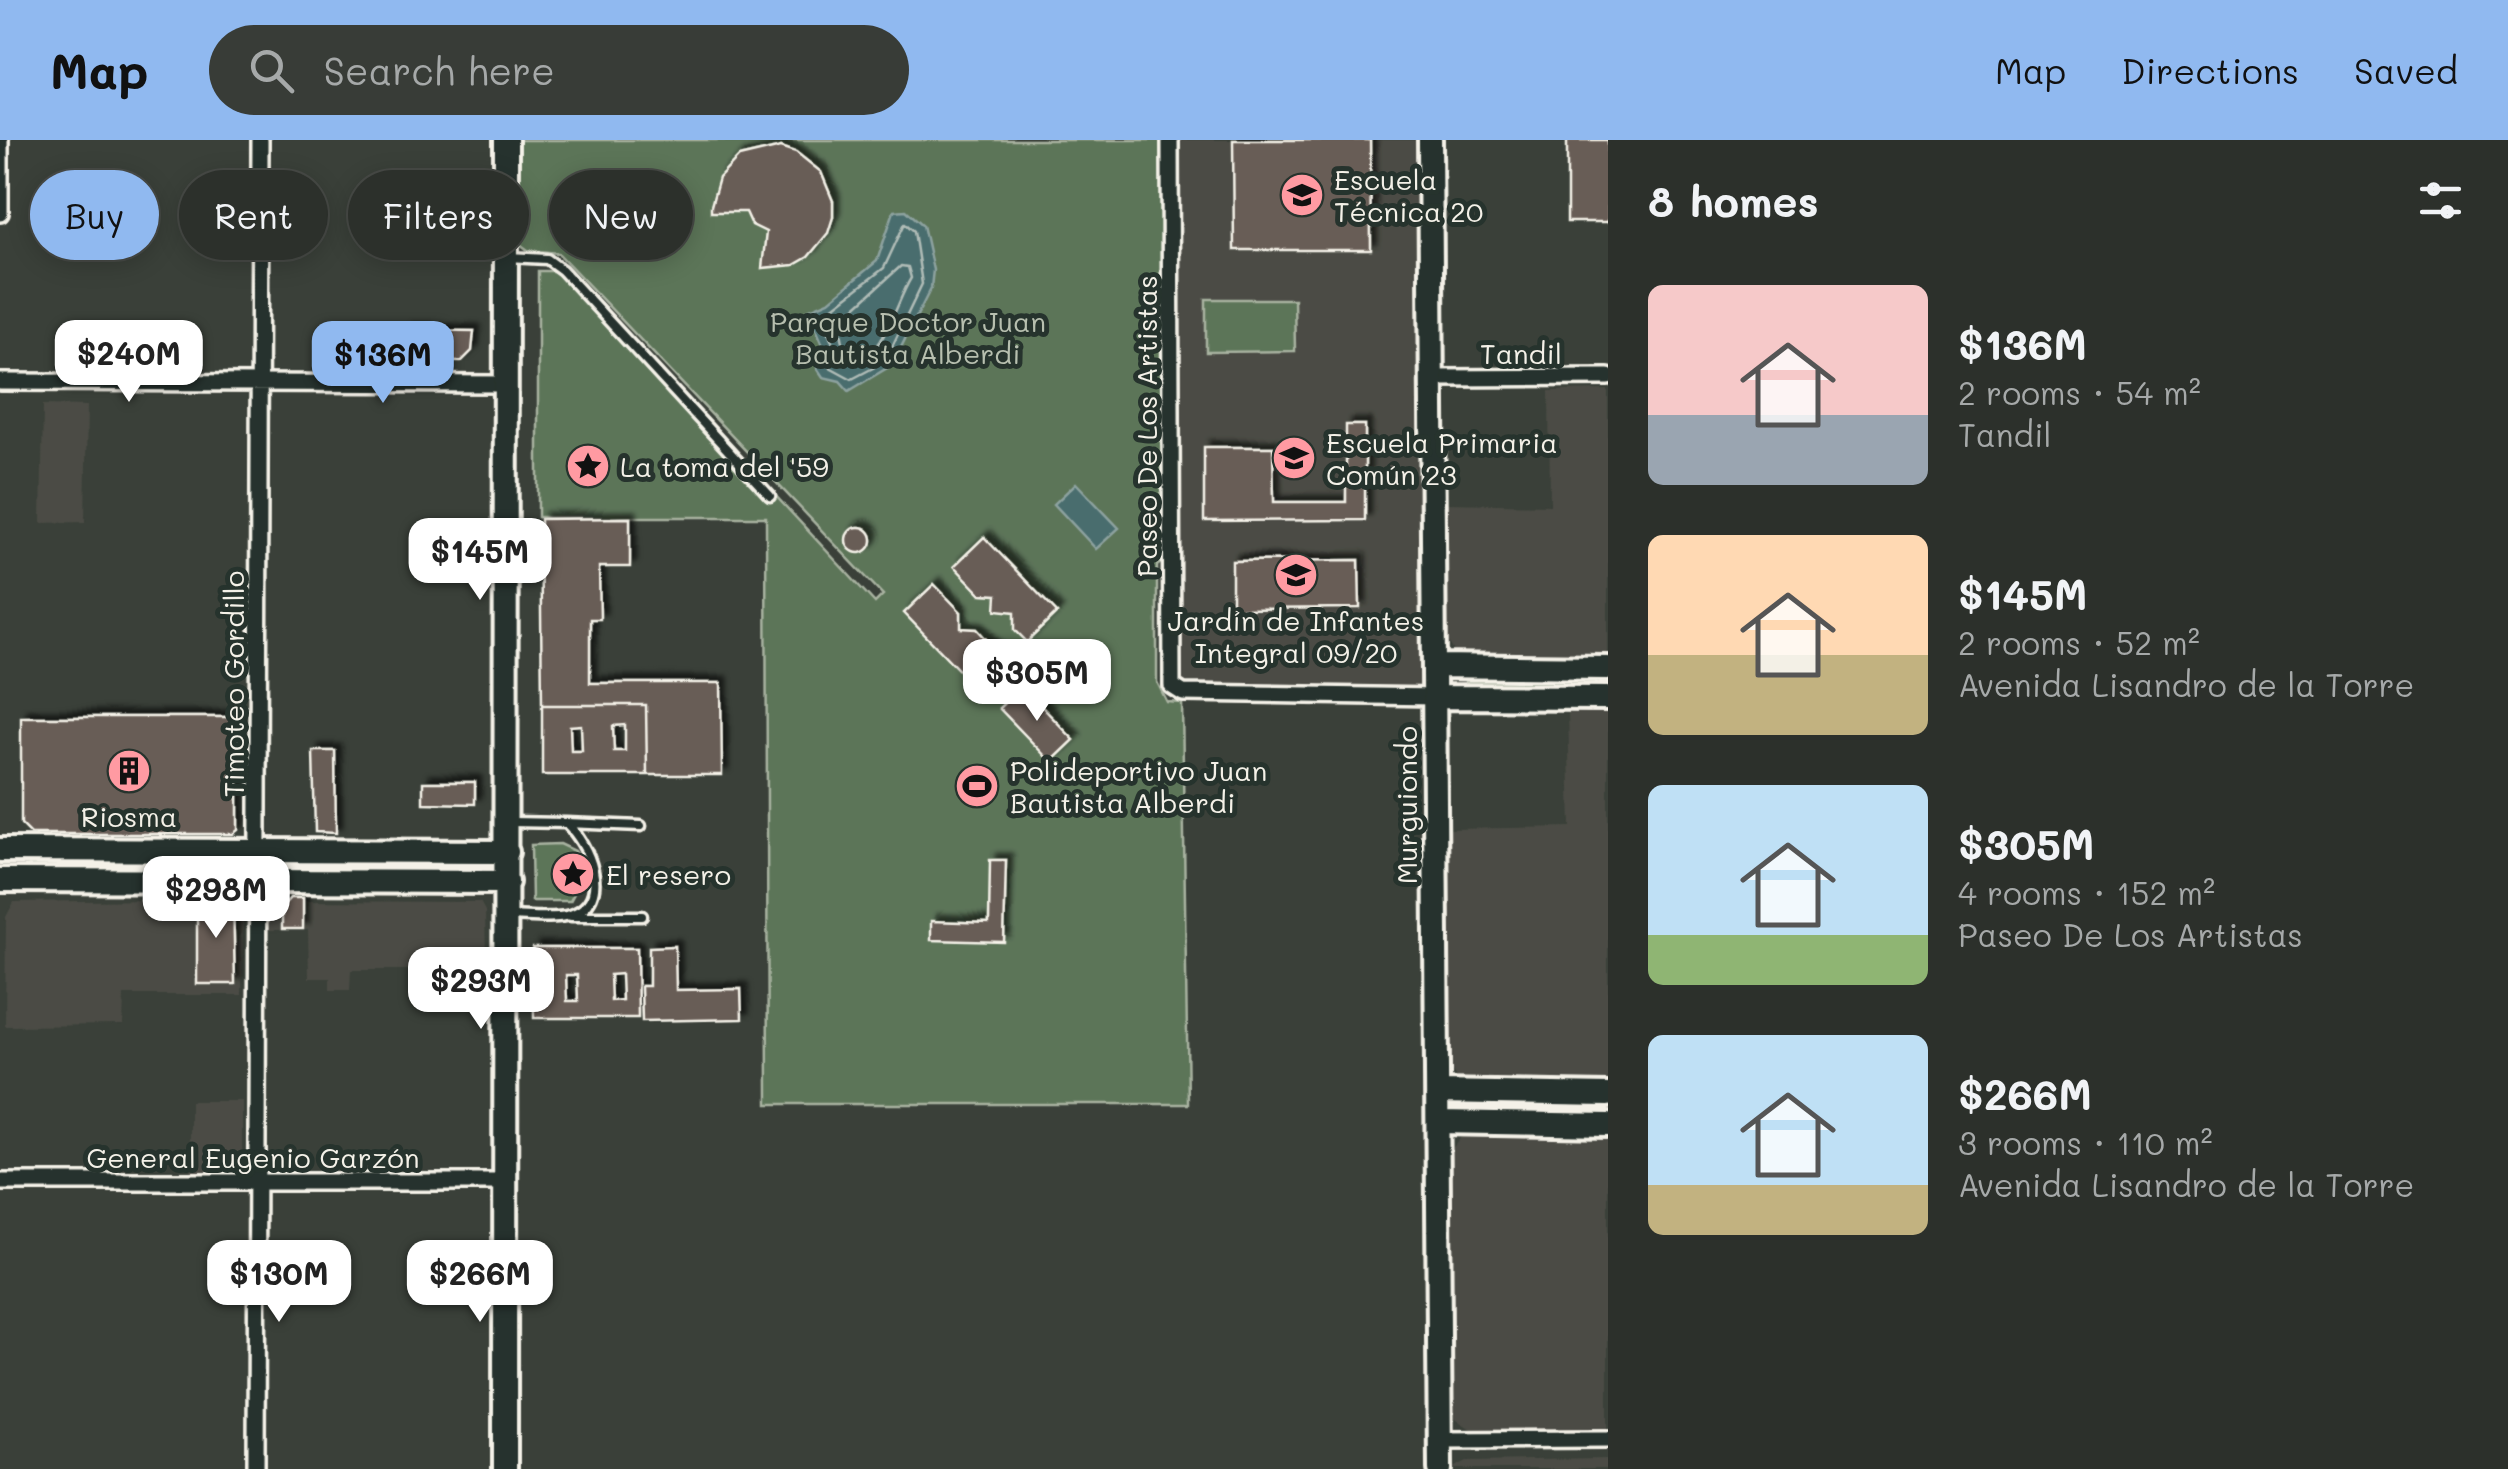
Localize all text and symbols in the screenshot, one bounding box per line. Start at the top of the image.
search box [209,25,909,115]
text: Map [50,39,149,101]
icon: search [244,43,299,98]
text: Search here [324,45,555,95]
text: Map [1995,47,2066,93]
text: Directions [2121,47,2299,93]
text: Saved [2354,47,2458,93]
place label: Escuela Técnica 20 [1334,161,1483,229]
chip: Buy [30,170,159,260]
chip: Rent [179,170,328,260]
chip: Filters [348,170,529,260]
chip: New [549,170,693,260]
school or university icon: Escuela Técnica 20 [1279,172,1325,218]
text: 8 homes [1648,173,1819,228]
icon: filters [2413,173,2468,228]
street label: Paseo De Los Artistas [1128,275,1164,577]
park label: Parque Doctor Juan Bautista Alberdi [770,303,1046,371]
text: $136M [1958,316,2087,371]
pin: $240M [59,320,199,405]
pin: $136M [313,321,453,406]
icon: home [1728,325,1848,445]
text: $240M [77,331,181,373]
text: $136M [334,332,432,374]
street label: Tandil [1480,335,1562,371]
text: 2 rooms · 54 m² [1958,371,2201,413]
text: Tandil [1958,413,2052,455]
place label: Escuela Primaria Común 23 [1326,424,1558,492]
school or university icon: Escuela Primaria Común 23 [1271,435,1317,481]
place icon: La toma del '59 [565,443,611,489]
place label: La toma del '59 [620,448,829,484]
pin: $145M [410,518,550,603]
text: $145M [431,529,529,571]
school or university icon: Jardín de Infantes Integral 09/20 [1273,552,1319,598]
text: $145M [1958,566,2088,621]
street label: Timoteo Gordillo [215,571,251,797]
icon: home [1728,575,1848,695]
place label: Jardín de Infantes Integral 09/20 [1168,602,1424,670]
text: 2 rooms · 52 m² [1958,621,2200,663]
pin: $305M [967,639,1107,724]
text: $305M [985,650,1089,692]
text: Avenida Lisandro de la Torre [1958,663,2414,705]
street label: Murguiondo [1388,726,1424,884]
building icon: Riosma [106,748,152,794]
place label: Polideportivo Juan Bautista Alberdi [1010,752,1267,820]
sports icon: Polideportivo Juan Bautista Alberdi [954,763,1000,809]
place label: Riosma [81,798,177,834]
text: $305M [1958,816,2095,871]
icon: home [1728,825,1848,945]
place icon: El resero [550,851,596,897]
pin: $298M [146,856,286,941]
place label: El resero [606,856,731,892]
text: $298M [165,867,267,909]
text: 4 rooms · 152 m² [1958,871,2215,913]
text: Paseo De Los Artistas [1958,913,2303,955]
pin: $293M [411,947,551,1032]
text: $293M [430,958,532,1000]
text: $266M [1958,1066,2092,1121]
icon: home [1728,1075,1848,1195]
text: 3 rooms · 110 m² [1958,1121,2213,1163]
street label: General Eugenio Garzón [87,1139,419,1175]
text: Avenida Lisandro de la Torre [1958,1163,2414,1205]
pin: $130M [209,1240,349,1325]
pin: $266M [410,1240,550,1325]
text: $130M [229,1251,329,1293]
text: $266M [429,1251,531,1293]

